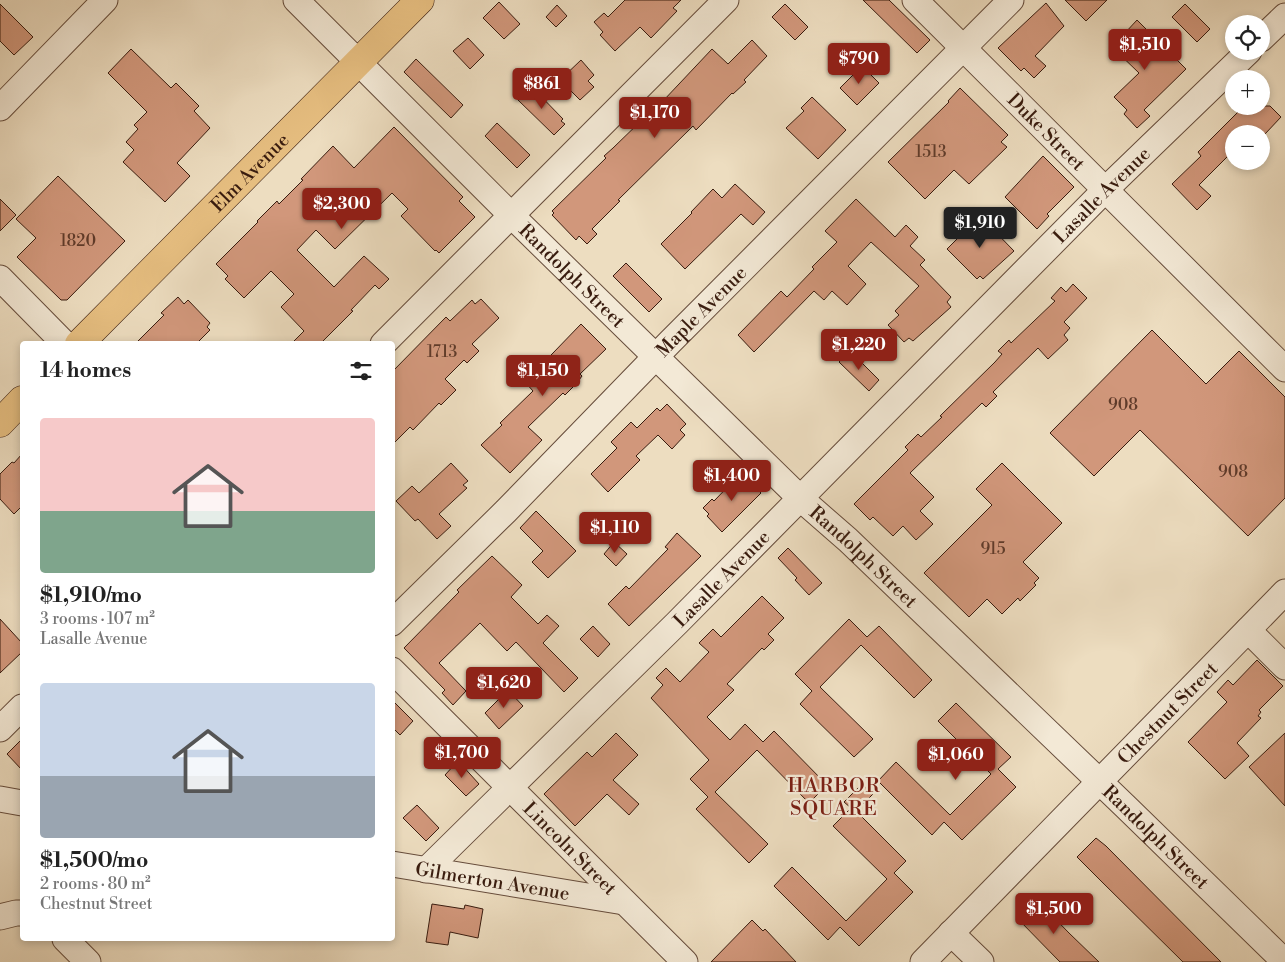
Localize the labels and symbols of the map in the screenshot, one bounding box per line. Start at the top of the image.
pin: $1,510 [1104,28,1186,71]
pin: $790 [829,42,889,85]
pin: $861 [512,68,572,110]
street label: Duke Street [1002,88,1090,176]
pin: $1,170 [614,96,696,139]
street label: Elm Avenue [206,128,295,218]
house number: 1513 [915,142,947,162]
street label: Lasalle Avenue [1048,142,1156,249]
pin: $2,300 [301,188,383,230]
pin: $1,910 [939,206,1021,249]
street label: Randolph Street [513,218,630,333]
house number: 1820 [60,231,96,251]
street label: Maple Avenue [651,261,752,362]
pin: $1,220 [818,328,900,371]
house number: 1713 [427,342,457,362]
pin: $1,150 [502,354,584,397]
house number: 908 [1108,395,1138,415]
pin: $1,400 [691,460,773,502]
house number: 908 [1218,462,1248,482]
street label: Randolph Street [804,501,922,614]
pin: $1,110 [574,512,656,554]
street label: Lasalle Avenue [668,525,775,633]
house number: 915 [981,539,1006,559]
street label: Chestnut Street [1112,657,1223,769]
pin: $1,620 [463,666,545,709]
pin: $1,700 [421,736,503,779]
pin: $1,060 [915,738,997,781]
district label: HARBOR SQUARE [788,774,881,822]
street label: Randolph Street [1097,780,1214,895]
street label: Lincoln Street [518,797,622,901]
street label: Gilmerton Avenue [414,857,571,906]
pin: $1,500 [1013,892,1095,935]

